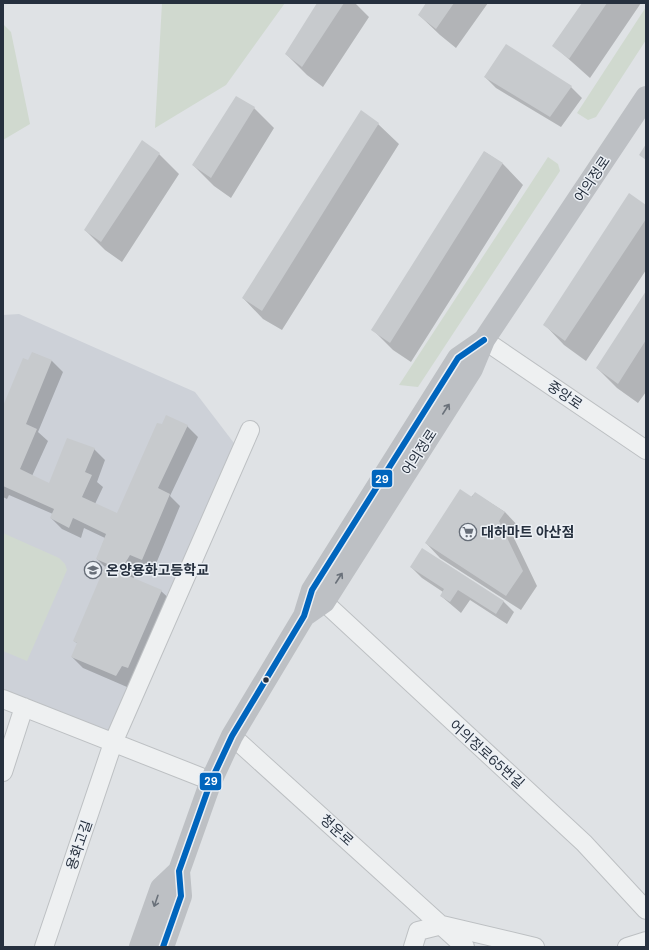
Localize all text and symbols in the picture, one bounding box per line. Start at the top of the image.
street label: 어의정로 [570,153,614,205]
street label: 중앙로 [544,377,586,413]
one-way arrow [442,404,451,415]
street label: 어의정로 [397,425,441,479]
line badge: 29 [371,469,393,488]
text: 29 [375,472,389,486]
supermarket icon: 대하마트 아산점 [458,522,478,542]
place label: 대하마트 아산점 [481,523,574,541]
school or university icon: 온양용화고등학교 [83,560,103,580]
place label: 온양용화고등학교 [106,561,209,579]
one-way arrow [335,573,343,584]
unlabelled marker [261,675,271,685]
street label: 어의정로65번길 [446,716,528,792]
line badge: 29 [199,772,222,791]
text: 29 [204,774,218,788]
street label: 청운로 [317,810,357,850]
street label: 용화고길 [62,818,96,872]
one-way arrow [152,895,160,907]

